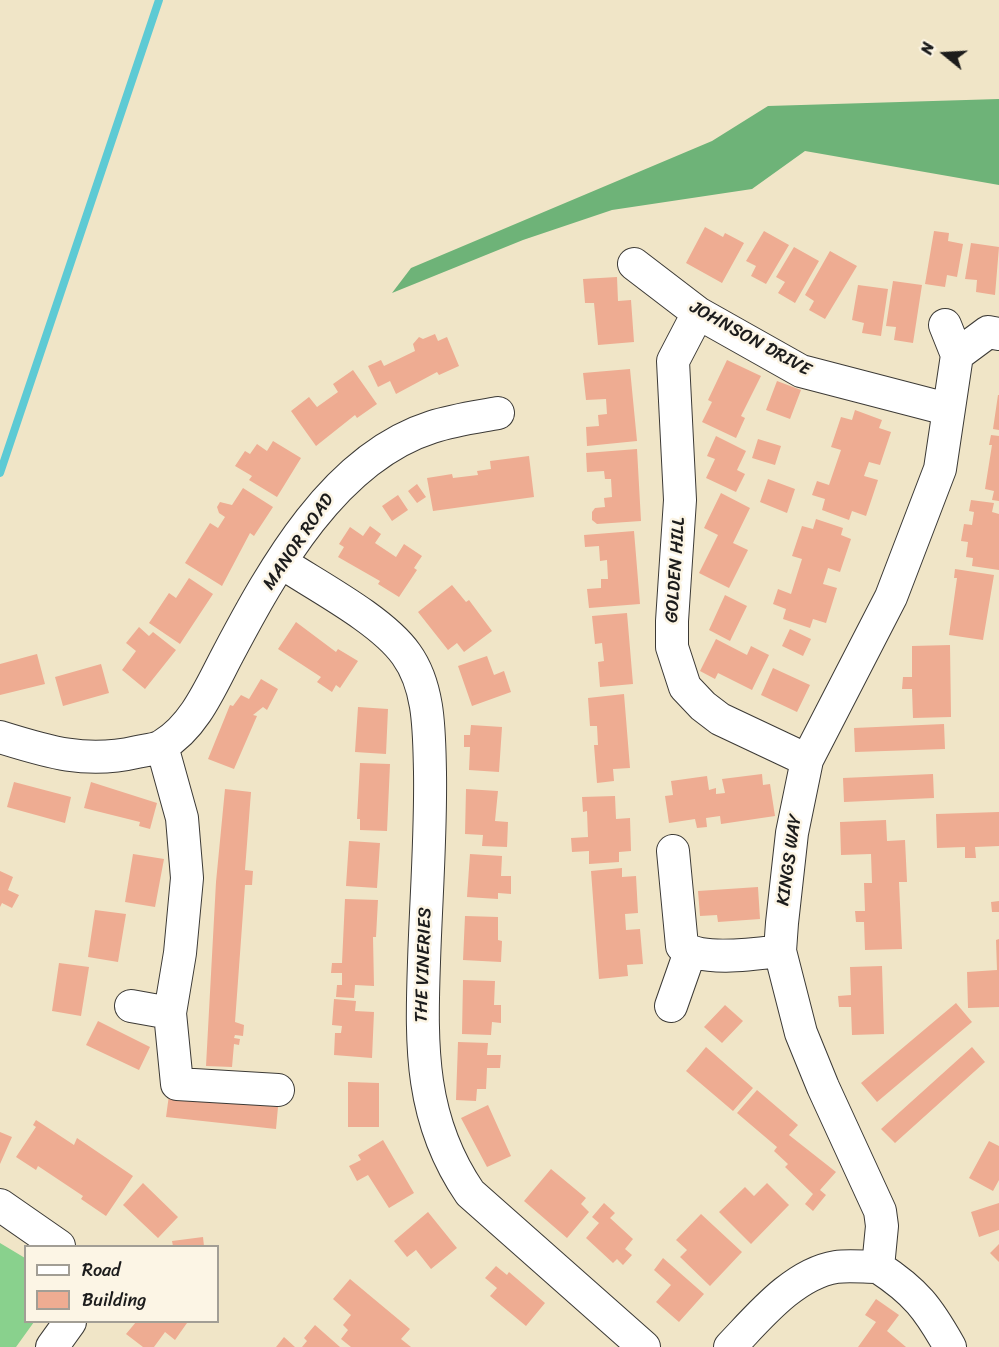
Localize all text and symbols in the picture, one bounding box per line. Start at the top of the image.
north arrow [915,24,975,84]
text: N [912,39,943,58]
street label: JOHNSON DRIVE [686,297,814,381]
street label: MANOR ROAD [259,490,339,594]
street label: GOLDEN HILL [662,517,690,623]
street label: KINGS WAY [773,813,807,907]
street label: THE VINERIES [411,907,437,1023]
legend [24,1245,219,1323]
text: Road [82,1254,121,1286]
text: Building [82,1284,146,1316]

